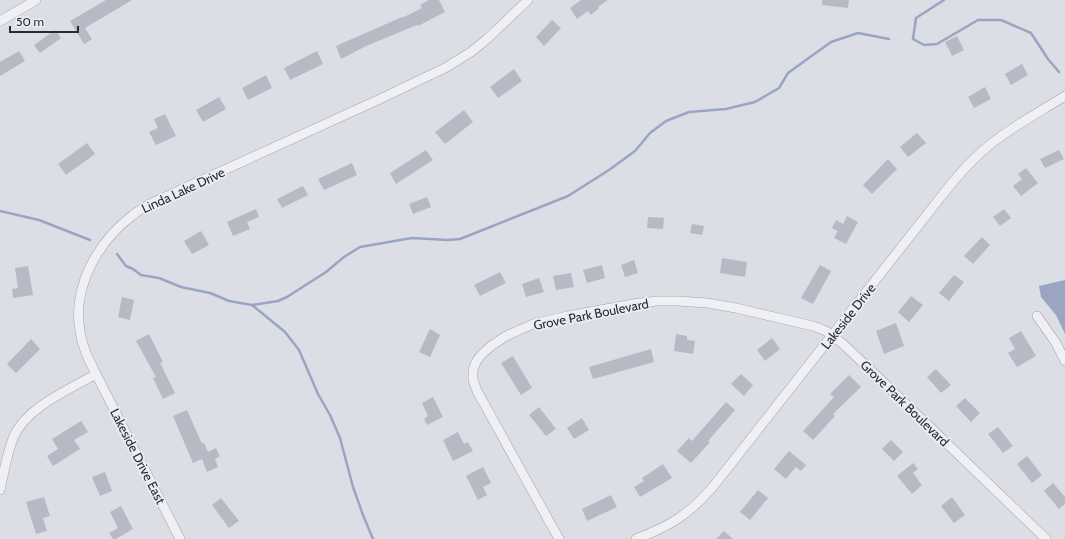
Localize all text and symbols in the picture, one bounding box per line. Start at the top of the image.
scale bar [10,8,78,34]
text: 50 m [16,14,44,29]
street label: Linda Lake Drive [139,164,227,216]
street label: Lakeside Drive [817,280,879,352]
street label: Grove Park Boulevard [532,295,650,333]
street label: Grove Park Boulevard [857,357,953,449]
street label: Lakeside Drive East [107,406,169,507]

